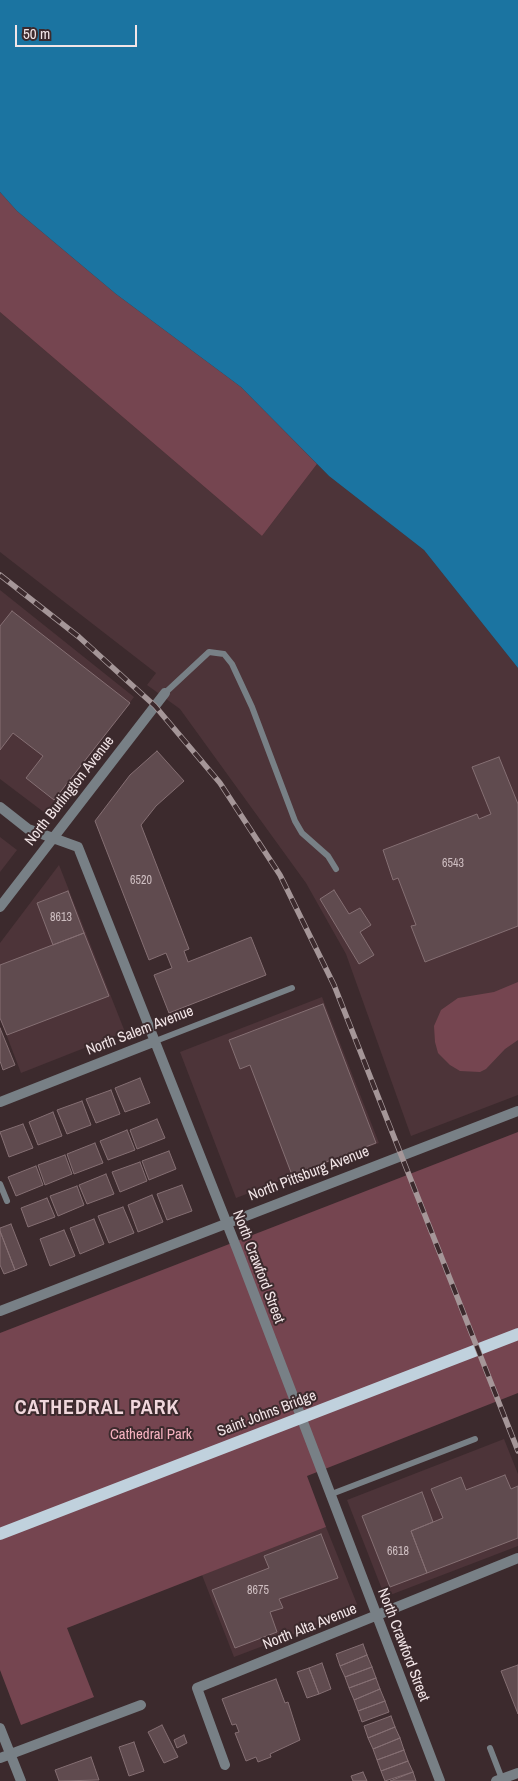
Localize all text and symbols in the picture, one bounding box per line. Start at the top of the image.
scale bar [18,15,140,47]
text: 50 m [23,23,50,44]
street label: North Burlington Avenue [22,732,118,850]
house number: 6543 [442,857,464,871]
house number: 6520 [130,874,152,888]
house number: 8613 [50,911,72,925]
street label: North Salem Avenue [84,1002,196,1060]
street label: North Pittsburg Avenue [246,1143,372,1205]
street label: North Crawford Street [228,1208,288,1326]
street label: Saint Johns Bridge [215,1387,319,1441]
district label: CATHEDRAL PARK [13,1397,181,1421]
park label: Cathedral Park [110,1426,192,1444]
house number: 6618 [387,1545,409,1559]
house number: 8675 [247,1584,269,1598]
street label: North Crawford Street [373,1586,433,1704]
street label: North Alta Avenue [260,1600,360,1654]

